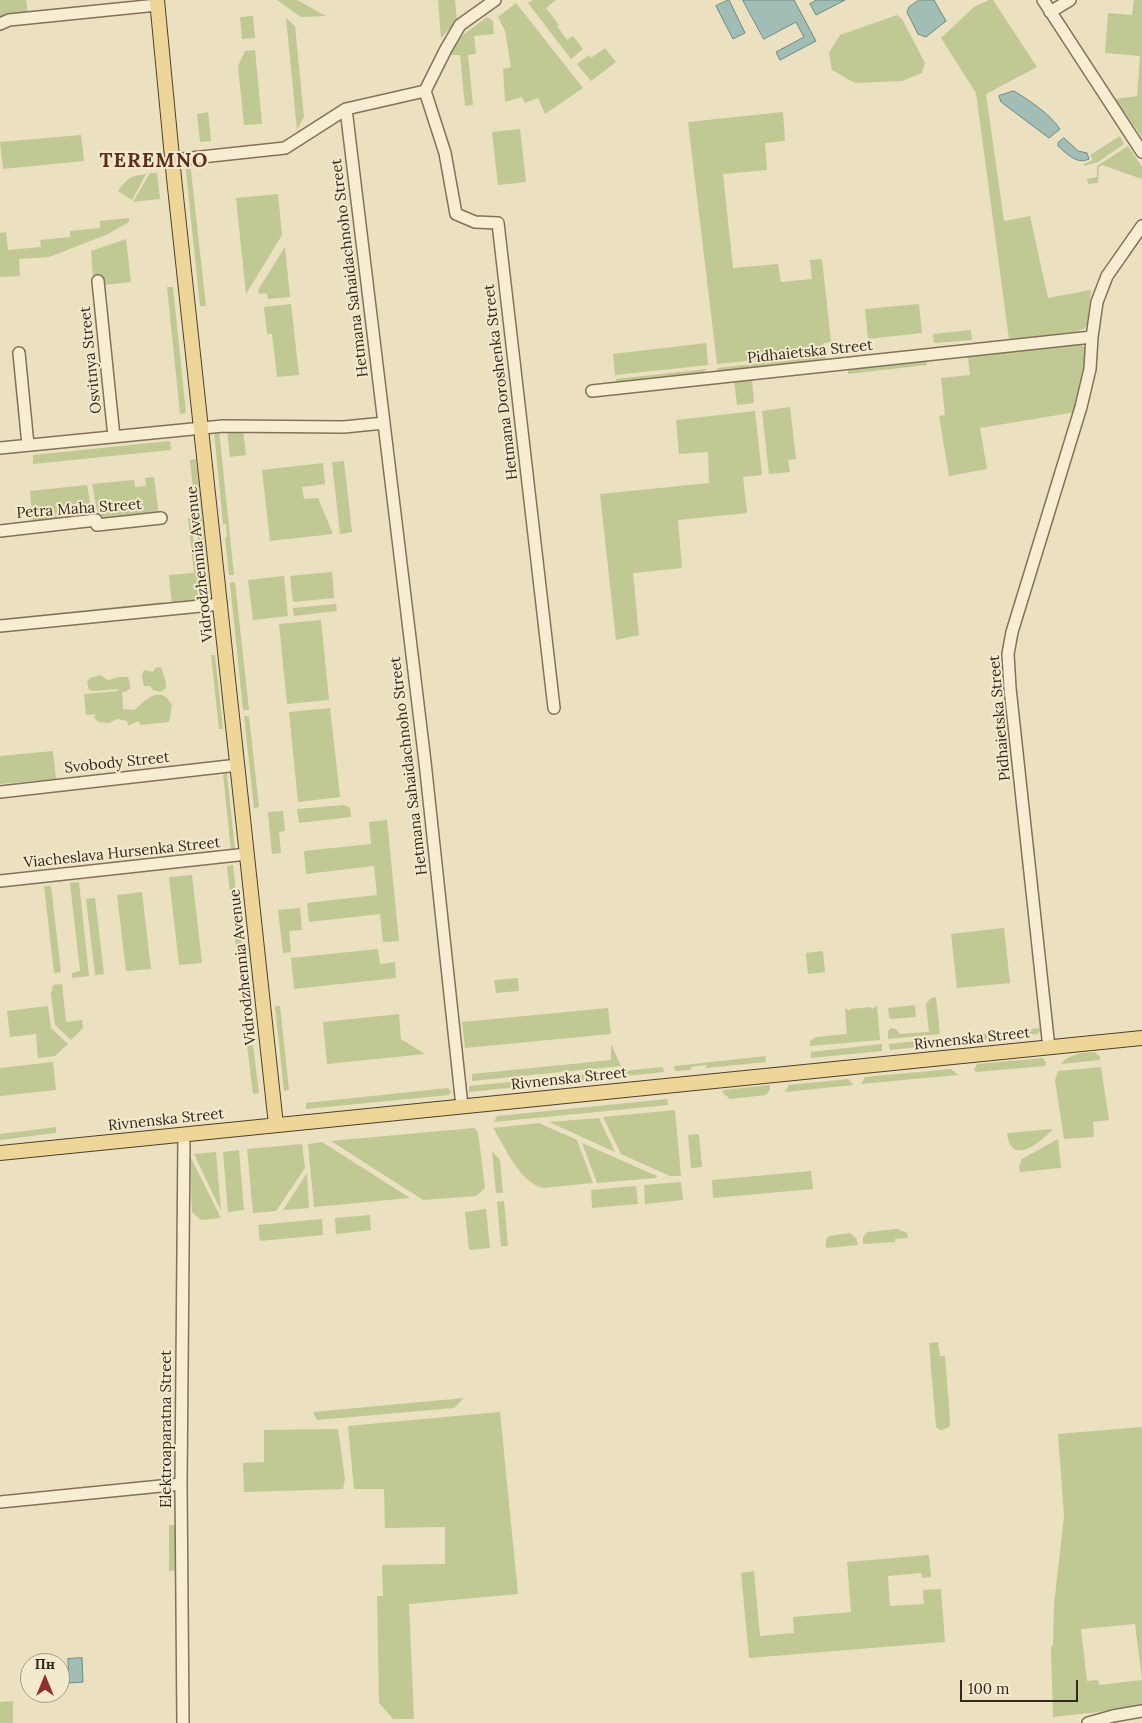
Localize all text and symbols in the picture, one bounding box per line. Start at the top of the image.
district label: TEREMNO [99,149,209,173]
street label: Hetmana Sahaidachnoho Street [328,158,372,378]
street label: Hetmana Doroshenka Street [480,283,522,481]
street label: Osvitnya Street [76,305,106,415]
street label: Pidhaietska Street [746,336,874,368]
street label: Vidrodzhennia Avenue [183,485,217,643]
street label: Petra Maha Street [16,496,142,522]
street label: Pidhaietska Street [986,654,1014,782]
street label: Hetmana Sahaidachnoho Street [387,656,431,876]
street label: Svobody Street [64,749,170,777]
street label: Viacheslava Hursenka Street [23,834,221,872]
street label: Vidrodzhennia Avenue [226,888,260,1046]
street label: Rivnenska Street [913,1024,1031,1054]
street label: Rivnenska Street [510,1064,628,1094]
street label: Rivnenska Street [107,1105,225,1135]
street label: Elektroaparatna Street [158,1350,176,1508]
north arrow [20,1653,70,1703]
text: Пн [35,1655,55,1673]
scale bar [962,1670,1080,1702]
text: 100 m [968,1679,1009,1698]

